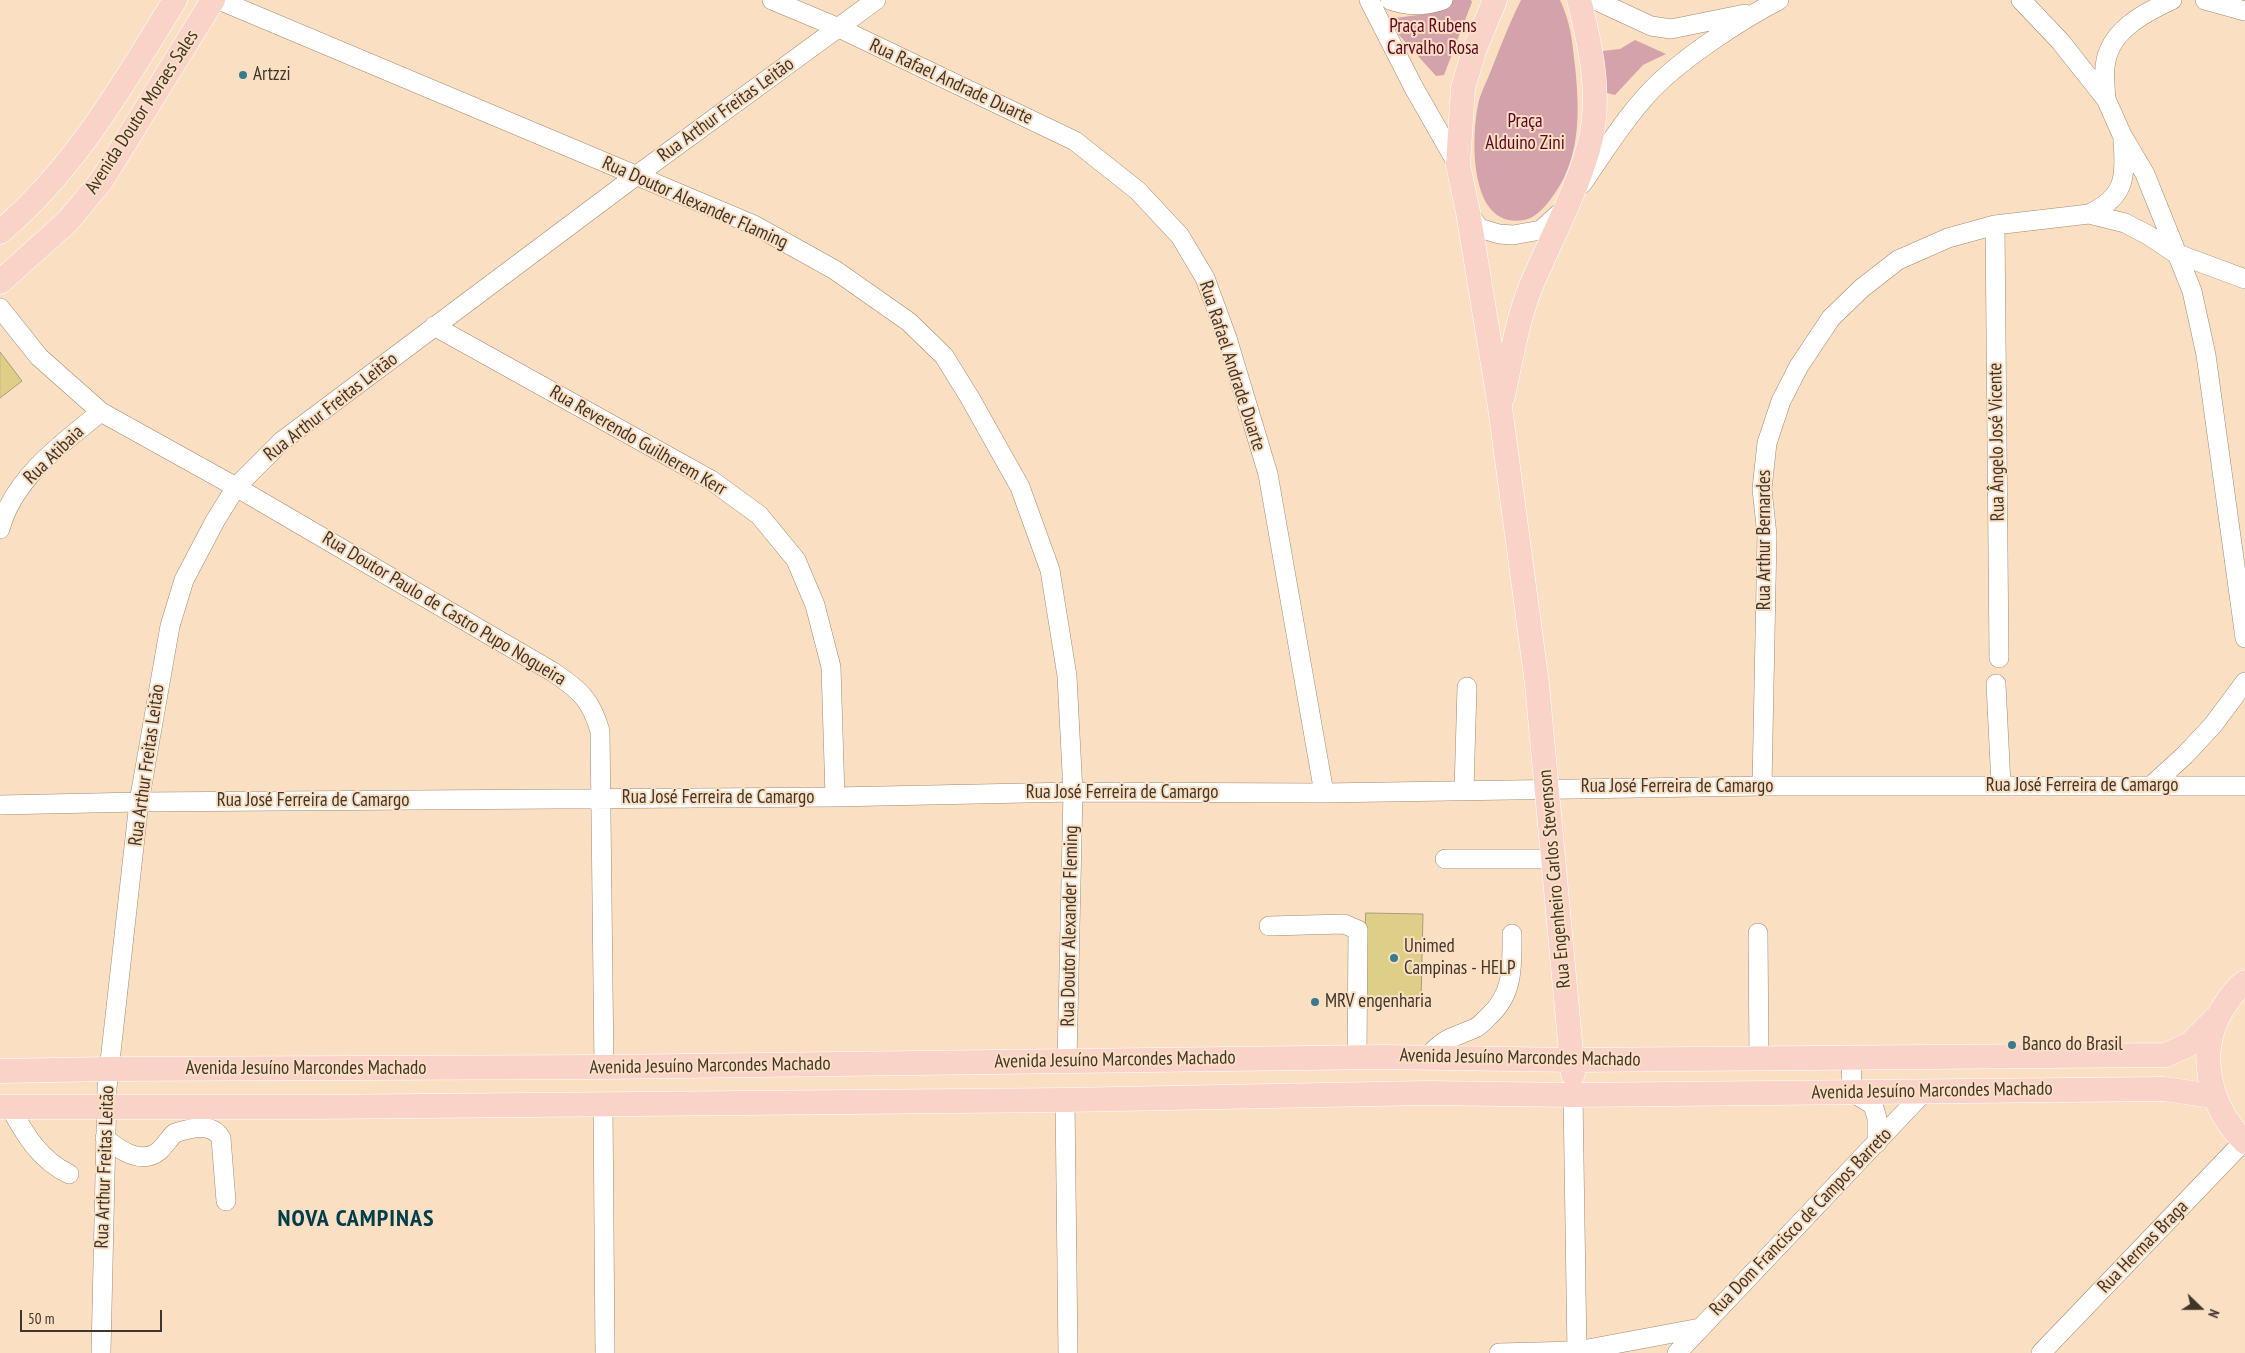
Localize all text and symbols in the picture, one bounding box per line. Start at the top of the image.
park label: Praça Rubens Carvalho Rosa [1387,16,1479,60]
street label: Avenida Doutor Moraes Sales [81,26,203,198]
street label: Rua Rafael Andrade Duarte [866,34,1036,130]
street label: Rua Arthur Freitas Leitão [653,53,799,167]
place label: Artzzi [253,64,291,86]
marker: Artzzi [237,69,249,81]
park label: Praça Alduino Zini [1485,111,1565,155]
street label: Rua Doutor Alexander Flaming [599,152,791,254]
street label: Rua Rafael Andrade Duarte [1194,278,1270,454]
street label: Rua Arthur Freitas Leitão [260,348,402,466]
street label: Rua Ângelo José Vicente [1984,363,2010,521]
street label: Rua Reverendo Guilherem Kerr [545,381,731,501]
street label: Rua Atibaia [19,421,89,489]
street label: Rua Arthur Bernardes [1754,470,1776,610]
street label: Rua Doutor Paulo de Castro Pupo Nogueira [318,527,570,691]
street label: Rua Arthur Freitas Leitão [124,683,170,847]
street label: Rua Engenheiro Carlos Stevenson [1534,769,1576,989]
street label: Rua José Ferreira de Camargo [1986,775,2178,797]
street label: Rua José Ferreira de Camargo [1581,776,1773,798]
street label: Rua José Ferreira de Camargo [1026,782,1218,804]
street label: Rua José Ferreira de Camargo [622,787,814,809]
street label: Rua José Ferreira de Camargo [217,790,409,812]
street label: Rua Doutor Alexander Fleming [1057,825,1083,1027]
place label: Unimed Campinas - HELP [1404,936,1516,980]
marker: Unimed Campinas - HELP [1388,952,1400,964]
place label: MRV engenharia [1325,991,1432,1013]
marker: MRV engenharia [1309,996,1321,1008]
place label: Banco do Brasil [2022,1034,2123,1056]
marker: Banco do Brasil [2006,1039,2018,1051]
street label: Avenida Jesuíno Marcondes Machado [1399,1044,1641,1072]
street label: Avenida Jesuíno Marcondes Machado [994,1046,1236,1074]
street label: Avenida Jesuíno Marcondes Machado [589,1052,831,1080]
street label: Avenida Jesuíno Marcondes Machado [185,1058,427,1080]
street label: Avenida Jesuíno Marcondes Machado [1811,1077,2053,1105]
street label: Rua Arthur Freitas Leitão [91,1085,119,1249]
street label: Rua Dom Francisco de Campos Barreto [1705,1123,1897,1321]
street label: Rua Hermas Braga [2093,1196,2193,1298]
district label: NOVA CAMPINAS [276,1205,436,1233]
north arrow [2175,1283,2225,1333]
scale bar [22,1300,165,1332]
text: N [2204,1307,2224,1320]
text: 50 m [28,1309,54,1328]

